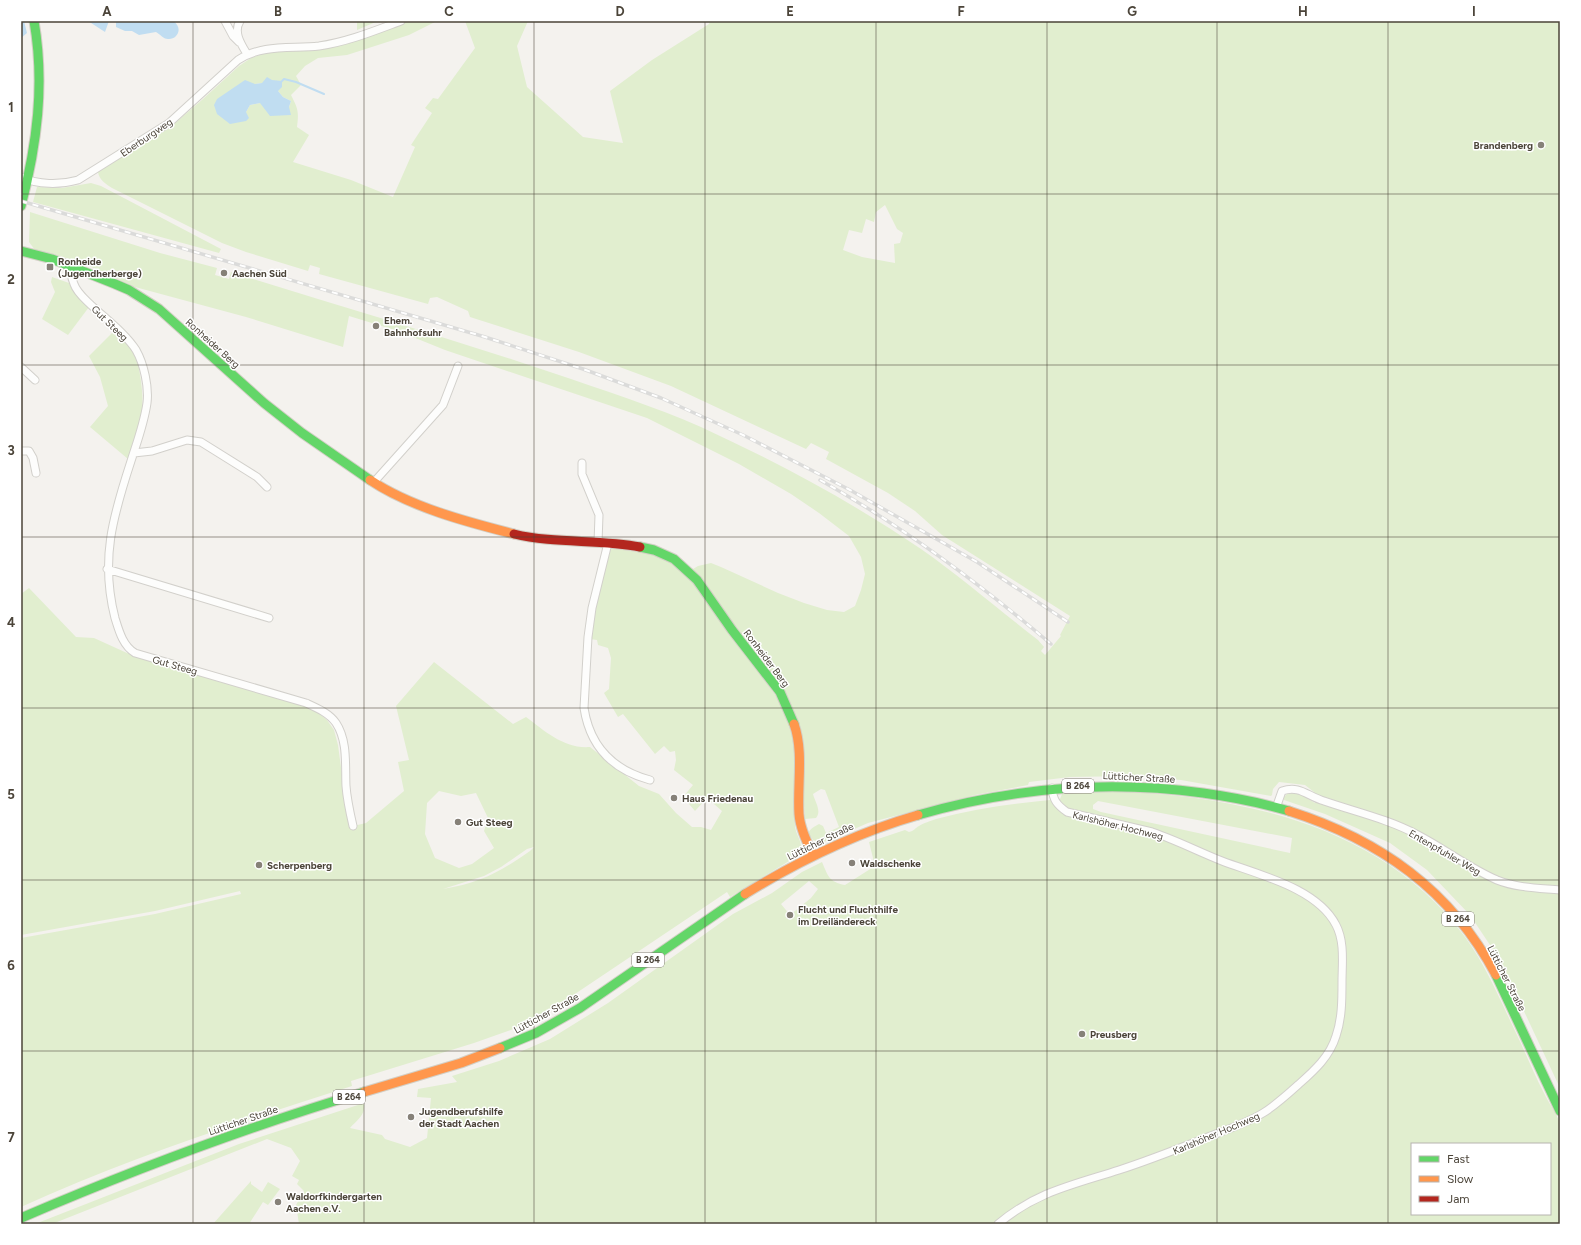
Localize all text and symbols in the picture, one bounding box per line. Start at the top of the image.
text: A [102,4,112,19]
text: B [274,4,282,19]
text: C [444,4,454,19]
text: D [615,4,625,19]
text: E [786,4,794,19]
text: F [957,4,965,19]
text: G [1127,4,1137,19]
text: H [1298,4,1308,19]
text: I [1472,4,1476,19]
text: 1 [8,100,14,115]
street label: Eberburgweg [118,115,175,160]
place label: Brandenberg [1474,139,1533,152]
marker: Brandenberg [1536,140,1546,150]
place label: Ronheide (Jugendherberge) [58,255,142,280]
marker: Ronheide (Jugendherberge) [45,262,55,272]
place label: Aachen Süd [232,267,287,280]
marker: Aachen Süd [219,268,229,278]
text: 2 [7,272,15,287]
street label: Gut Steeg [89,303,131,344]
place label: Ehem. Bahnhofsuhr [384,314,442,339]
street label: Ronheider Berg [183,315,243,371]
marker: Ehem. Bahnhofsuhr [371,321,381,331]
text: 3 [7,443,15,458]
text: 4 [7,615,15,630]
street label: Ronheider Berg [741,627,793,690]
street label: Gut Steeg [151,653,199,678]
street label: Lütticher Straße [1102,769,1176,786]
road number: B 264 [1062,779,1094,793]
text: 5 [7,787,15,802]
place label: Haus Friedenau [682,792,753,805]
marker: Haus Friedenau [669,793,679,803]
street label: Karlshöher Hochweg [1071,808,1165,843]
place label: Gut Steeg [466,816,513,829]
marker: Gut Steeg [453,817,463,827]
street label: Lütticher Straße [785,819,856,863]
street label: Entenpfuhler Weg [1406,827,1483,878]
place label: Waldschenke [860,857,921,870]
marker: Waldschenke [847,858,857,868]
place label: Scherpenberg [267,859,332,872]
marker: Scherpenberg [254,860,264,870]
place label: Flucht und Fluchthilfe im Dreiländereck [798,903,898,928]
marker: Flucht und Fluchthilfe im Dreiländereck [785,910,795,920]
road number: B 264 [1442,912,1474,926]
street label: Lütticher Straße [1484,943,1529,1014]
road number: B 264 [632,953,664,967]
text: 6 [7,958,15,973]
street label: Lütticher Straße [511,990,582,1037]
place label: Preusberg [1090,1028,1137,1041]
marker: Preusberg [1077,1029,1087,1039]
road number: B 264 [333,1090,365,1104]
street label: Lütticher Straße [207,1102,280,1138]
place label: Jugendberufshilfe der Stadt Aachen [419,1105,504,1130]
street label: Karlshöher Hochweg [1171,1109,1262,1158]
marker: Jugendberufshilfe der Stadt Aachen [406,1112,416,1122]
text: 7 [7,1130,15,1145]
legend [1411,1143,1551,1215]
text: Fast [1447,1152,1470,1166]
text: Slow [1447,1172,1474,1186]
place label: Waldorfkindergarten Aachen e.V. [286,1190,382,1215]
text: Jam [1447,1192,1470,1206]
marker: Waldorfkindergarten Aachen e.V. [273,1197,283,1207]

